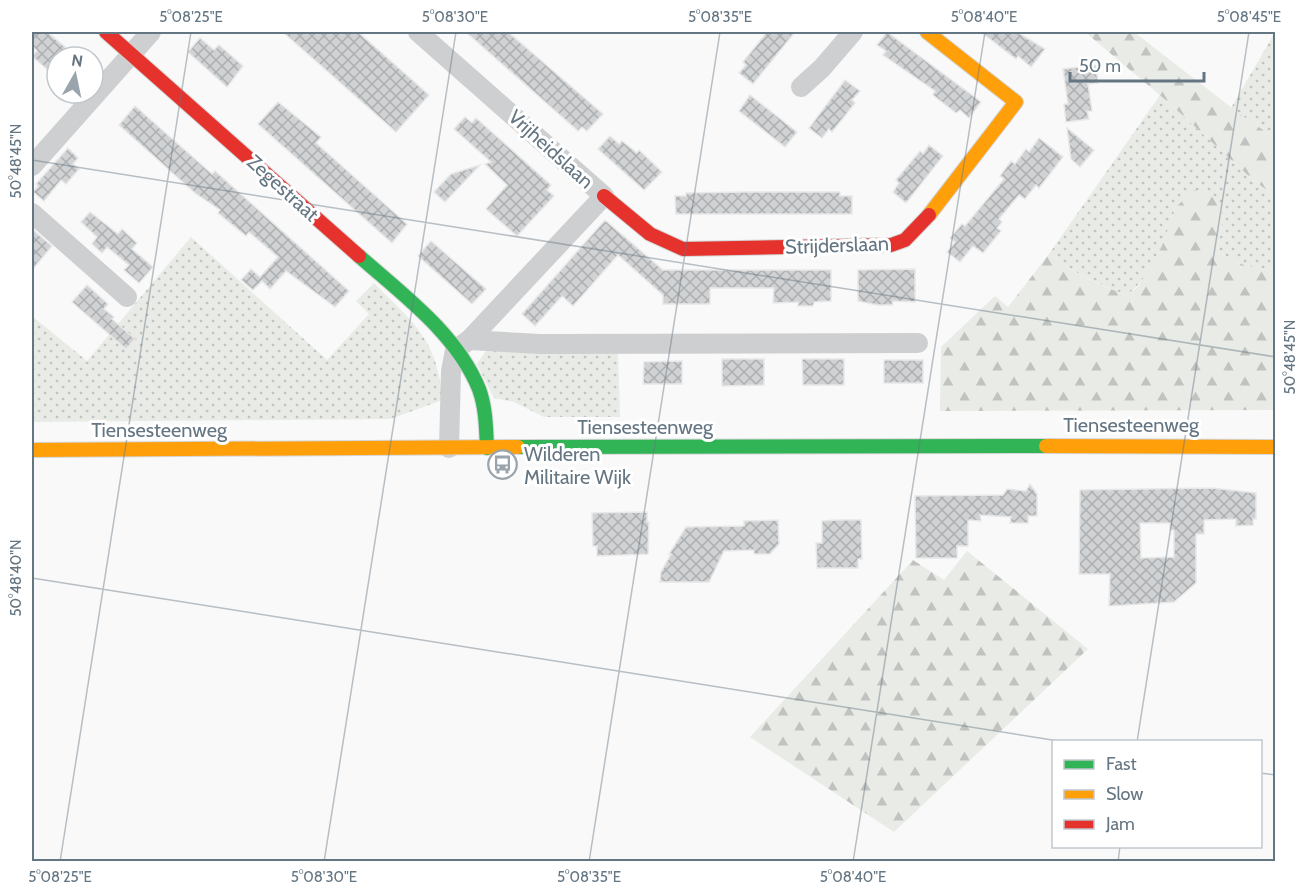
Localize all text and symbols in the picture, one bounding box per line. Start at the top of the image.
text: 5°08'25"E [159,8,223,26]
text: 5°08'30"E [422,8,488,26]
text: 5°08'35"E [688,8,752,26]
text: 5°08'40"E [951,8,1017,26]
text: 5°08'45"E [1217,8,1281,26]
north arrow [45,45,105,105]
scale bar [1070,45,1204,83]
text: N [70,50,84,71]
text: 50 m [1079,55,1121,77]
street label: Vrijheidslaan [504,105,598,193]
text: 50°48'45"N [7,124,25,198]
street label: Zegestraat [242,150,324,226]
street label: Strijderslaan [785,231,889,259]
text: 50°48'45"N [1281,320,1299,394]
street label: Tiensesteenweg [1063,413,1200,437]
street label: Tiensesteenweg [577,415,714,439]
street label: Tiensesteenweg [91,418,228,442]
place label: Wilderen Militaire Wijk [524,442,631,489]
bus stop icon: Wilderen Militaire Wijk [487,449,519,481]
text: 50°48'40"N [7,539,25,617]
legend [1052,740,1262,848]
text: Fast [1106,753,1137,775]
text: Slow [1106,783,1143,805]
text: Jam [1105,813,1135,835]
text: 5°08'25"E [28,868,92,886]
text: 5°08'30"E [291,868,357,886]
text: 5°08'35"E [557,868,621,886]
text: 5°08'40"E [820,868,886,886]

